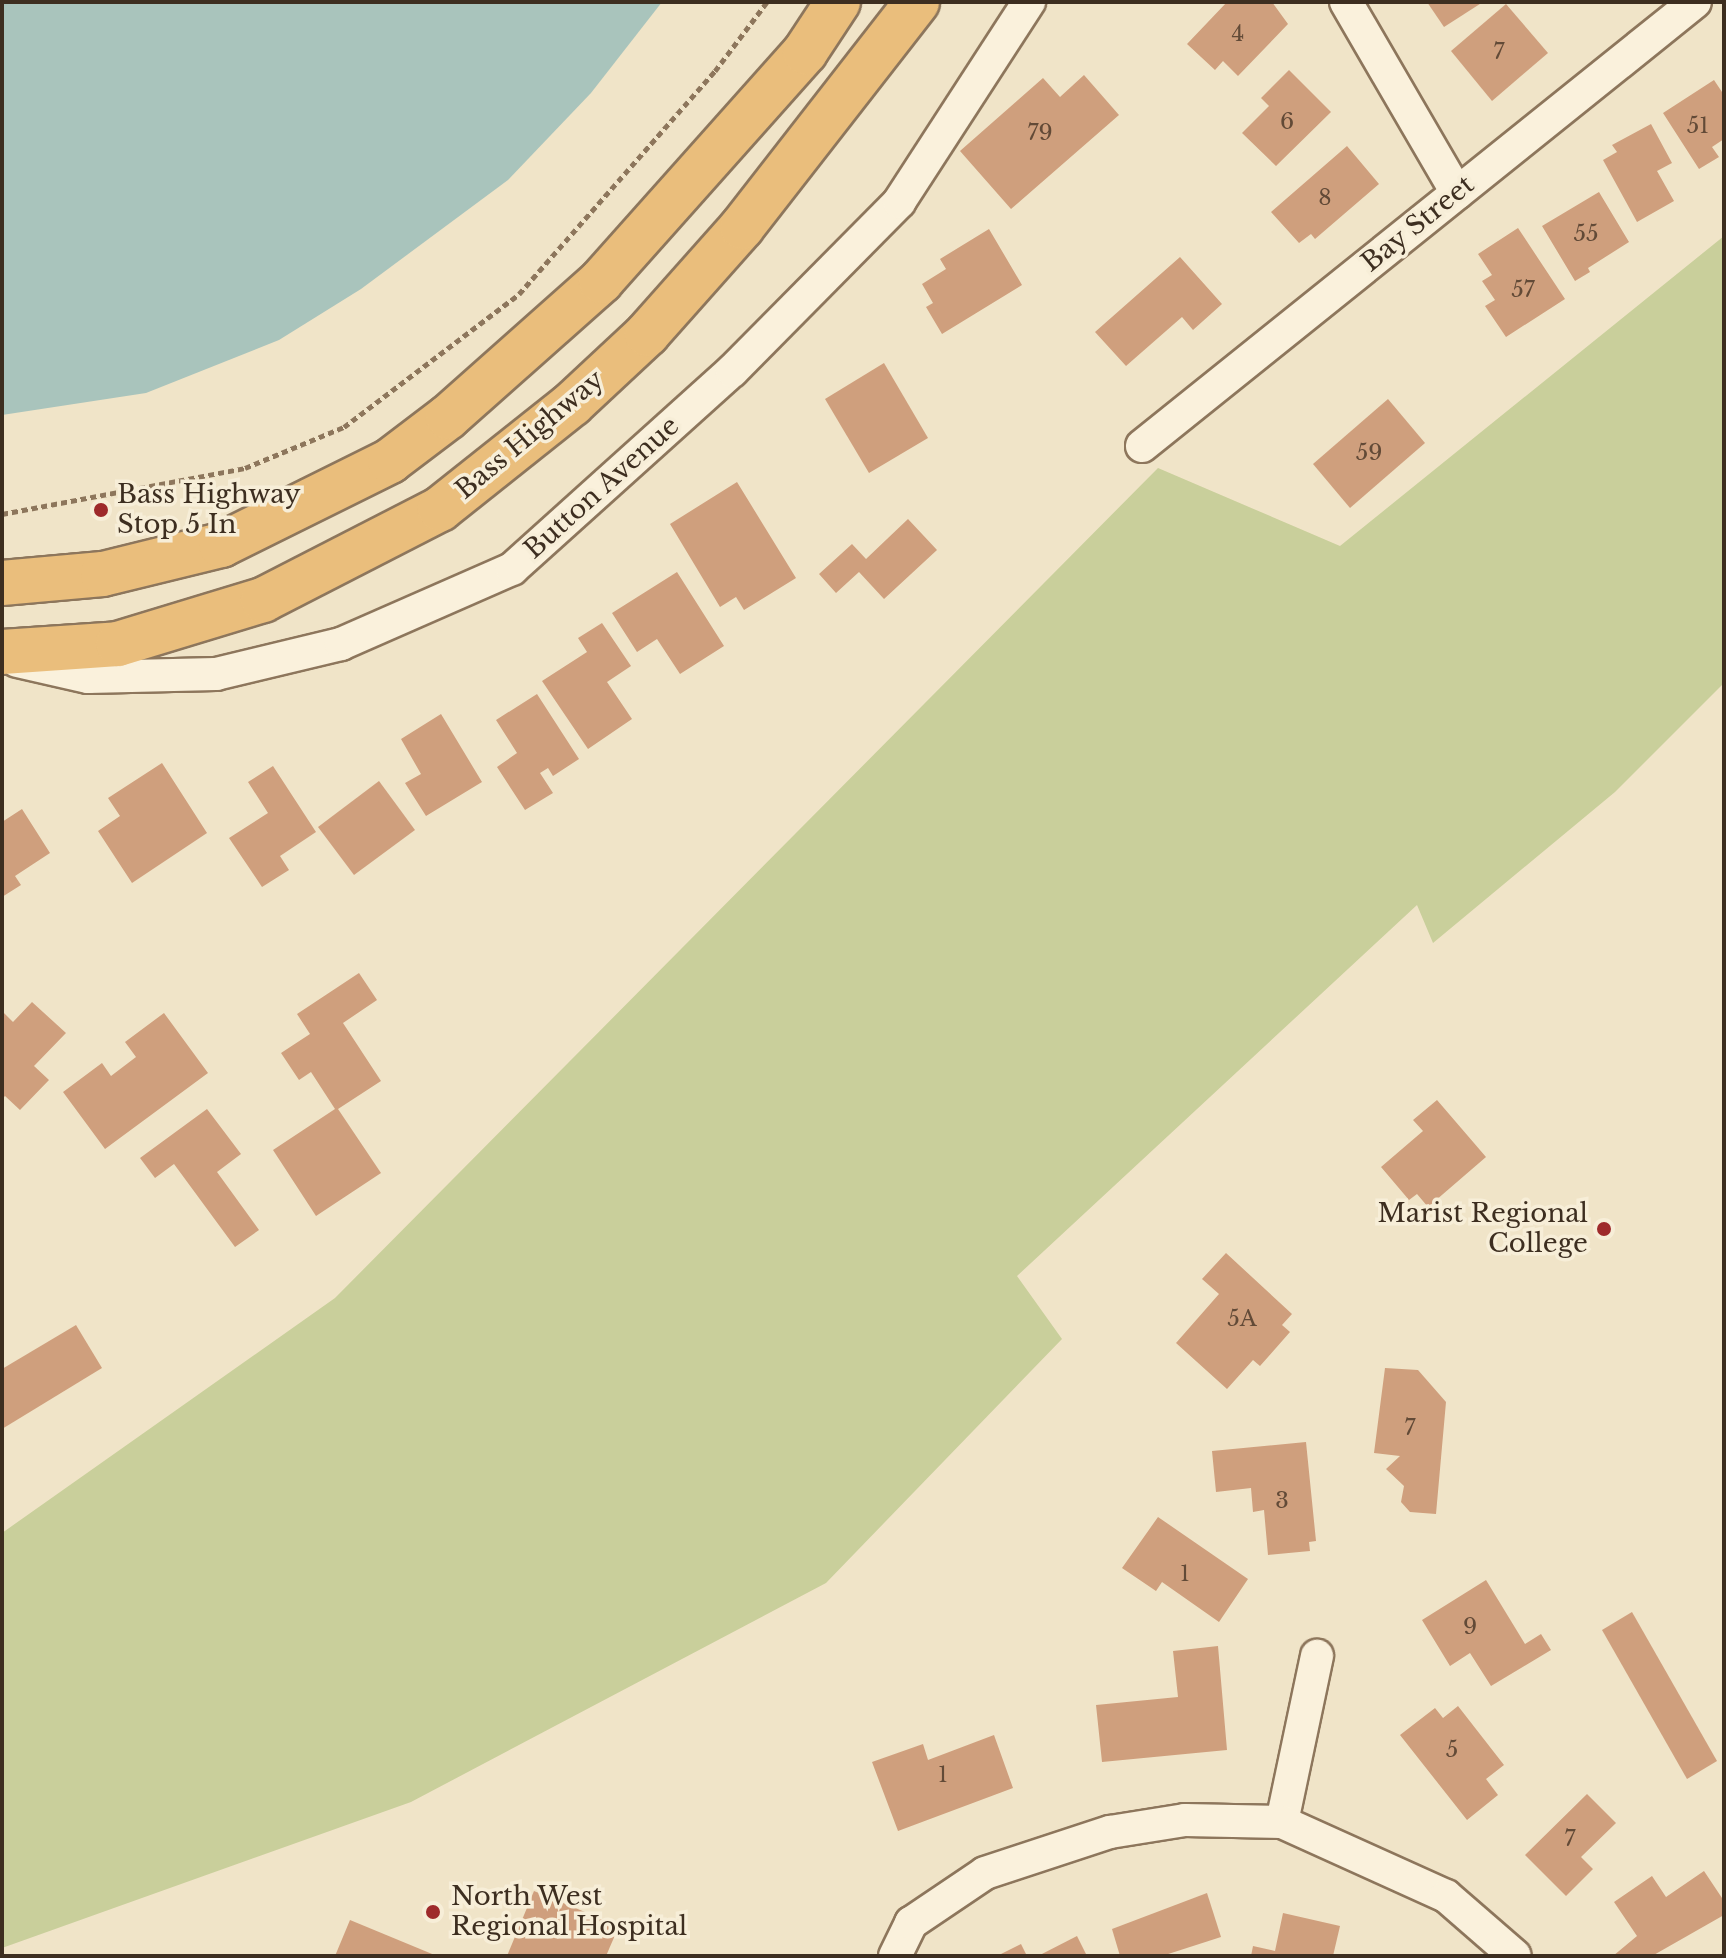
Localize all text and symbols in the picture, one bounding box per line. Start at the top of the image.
house number: 4 [1232,21,1244,47]
house number: 7 [1493,39,1505,65]
house number: 6 [1280,109,1294,135]
house number: 51 [1687,113,1709,139]
house number: 79 [1027,120,1053,146]
street label: Bay Street [1355,169,1481,279]
house number: 8 [1318,185,1332,211]
house number: 55 [1574,221,1598,247]
house number: 57 [1511,277,1535,303]
street label: Bass Highway [450,364,610,506]
street label: Button Avenue [518,410,686,566]
house number: 59 [1356,440,1382,466]
place label: Bass Highway Stop 5 In [117,479,301,540]
marker: Bass Highway Stop 5 In [92,501,110,519]
place label: Marist Regional College [1377,1198,1588,1260]
marker: Marist Regional College [1595,1220,1613,1238]
house number: 5A [1227,1306,1257,1332]
house number: 7 [1404,1415,1416,1441]
house number: 3 [1275,1488,1289,1514]
house number: 1 [1180,1561,1190,1587]
house number: 9 [1463,1614,1477,1640]
house number: 5 [1446,1737,1458,1763]
house number: 1 [938,1762,948,1788]
house number: 7 [1564,1826,1576,1852]
place label: North West Regional Hospital [451,1881,687,1942]
marker: North West Regional Hospital [422,1901,444,1923]

